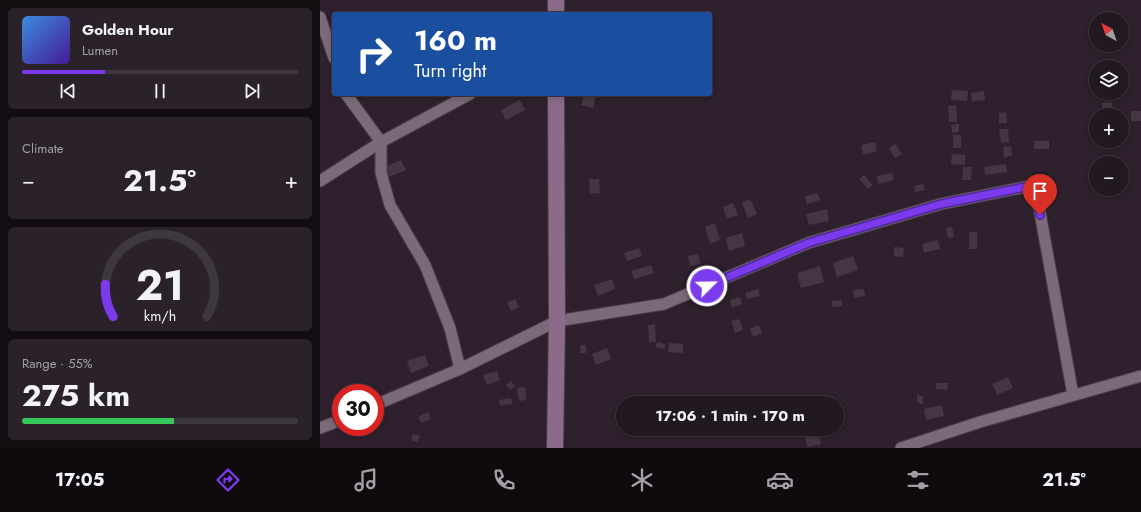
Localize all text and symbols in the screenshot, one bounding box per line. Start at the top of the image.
north arrow [1089,12,1129,52]
map controls [1089,12,1129,196]
text: Golden Hour [82,19,174,41]
text: 160 m [414,20,497,61]
icon: right [348,28,400,80]
text: Lumen [82,41,118,60]
text: Turn right [414,58,486,84]
button: layers [1089,60,1129,100]
icon: previous [57,80,79,102]
icon: pause [149,80,171,102]
icon: next [241,80,263,102]
button: + [1089,108,1129,148]
text: Climate [22,139,63,158]
button: − [1089,156,1129,196]
text: 21.5° [123,159,196,202]
text: − [22,164,35,196]
text: + [284,164,298,196]
pin [1023,174,1057,215]
icon: arrive [1029,180,1051,202]
text: 21 [136,254,184,315]
position arrow [686,265,728,307]
text: km/h [144,305,176,325]
text: Range · 55% [22,354,93,373]
text: 275 km [22,374,130,417]
speed limit sign: 30 [332,384,384,436]
text: 17:06 · 1 min · 170 m [655,405,805,427]
icon: directions [214,466,242,494]
icon: music [352,466,380,494]
icon: phone [490,466,518,494]
icon: climate [628,466,656,494]
icon: car [766,466,794,494]
icon: filters [904,466,932,494]
text: 17:05 [55,467,104,493]
text: 21.5° [1042,467,1086,493]

